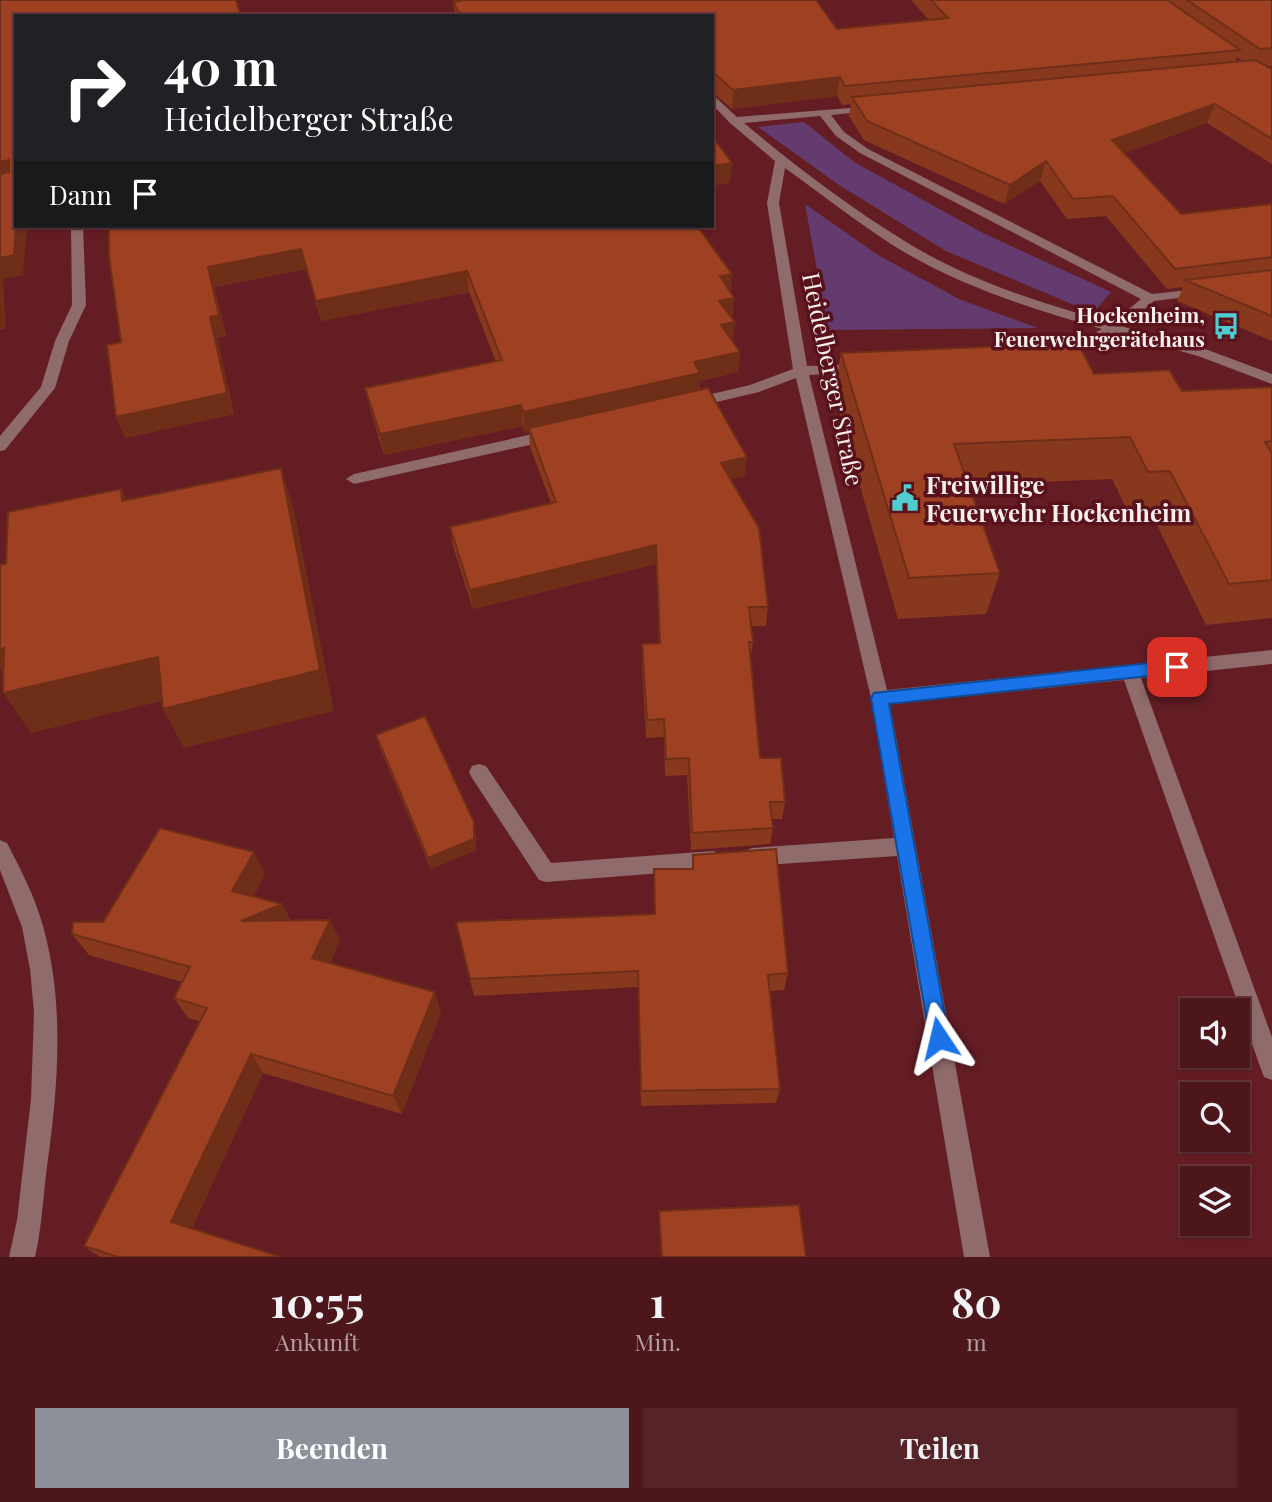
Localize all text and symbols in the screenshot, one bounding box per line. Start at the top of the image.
text: 40 m [164,33,277,98]
icon: right [49,42,140,133]
text: Heidelberger Straße [164,96,454,139]
icon: arrive [126,175,164,213]
text: Dann [49,177,112,212]
street label: Heidelberger Straße [796,269,872,489]
place label: Hockenheim, Feuerwehrgerätehaus [994,300,1205,352]
bus stop icon: Hockenheim, Feuerwehrgerätehaus [1211,311,1241,341]
place label: Freiwillige Feuerwehr Hockenheim [926,468,1192,528]
public building icon: Freiwillige Feuerwehr Hockenheim [890,483,920,513]
pin [1147,637,1207,697]
icon: arrive [1158,648,1196,686]
map controls [1180,998,1250,1236]
button: sound [1180,998,1250,1068]
position arrow [902,1001,976,1075]
button: search [1180,1082,1250,1152]
button: layers [1180,1166,1250,1236]
text: 10:55 [270,1273,364,1329]
text: 1 [650,1273,666,1329]
text: 80 [951,1273,1002,1329]
text: Ankunft [275,1326,359,1357]
text: Min. [634,1326,681,1357]
text: m [966,1326,987,1357]
button: Beenden [35,1408,629,1488]
button: Teilen [643,1408,1237,1488]

